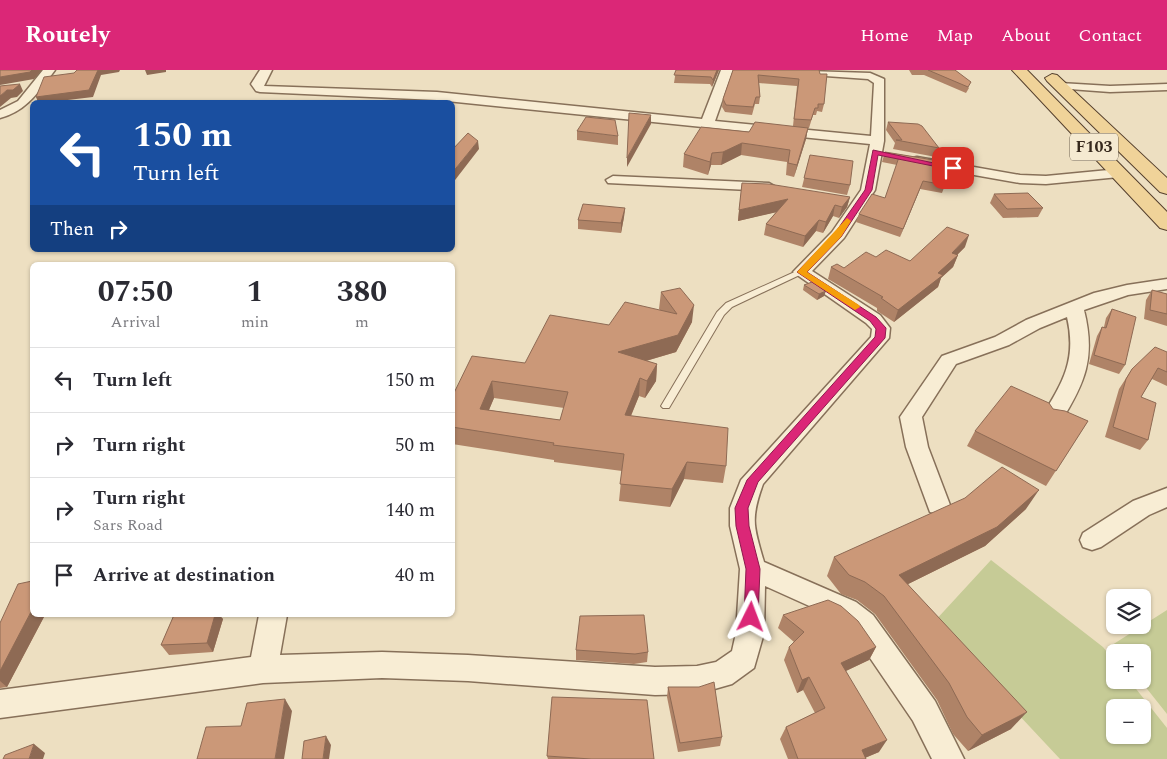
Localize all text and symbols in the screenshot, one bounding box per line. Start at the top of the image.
text: Routely [25,17,110,53]
text: Home [860,22,909,49]
text: Map [937,22,973,49]
text: About [1001,22,1051,49]
text: Contact [1079,22,1142,49]
text: 150 m [133,109,232,162]
icon: left [50,120,115,185]
road number: F103 [1070,134,1118,160]
pin [932,147,974,189]
icon: arrive [939,154,967,182]
text: Turn left [133,157,219,190]
text: Then [50,215,94,244]
icon: right [104,215,132,243]
text: 07:50 [98,269,173,315]
text: 1 [246,269,263,315]
text: 380 [337,269,387,315]
text: Arrival [111,310,160,334]
text: min [241,310,269,334]
text: m [355,310,369,334]
icon: left [50,366,78,394]
text: Turn left [93,366,172,395]
text: 150 m [385,366,435,395]
icon: right [50,431,78,459]
text: Turn right [93,431,186,460]
text: 50 m [395,431,435,460]
text: Turn right [93,484,186,513]
icon: right [50,496,78,524]
text: 140 m [385,496,435,525]
text: Sars Road [93,513,163,537]
icon: arrive [50,561,78,589]
text: Arrive at destination [93,561,275,590]
text: 40 m [395,561,435,590]
map controls [1106,589,1151,744]
button: layers [1106,589,1151,634]
position arrow [724,590,776,642]
button: + [1106,644,1151,689]
button: − [1106,699,1151,744]

